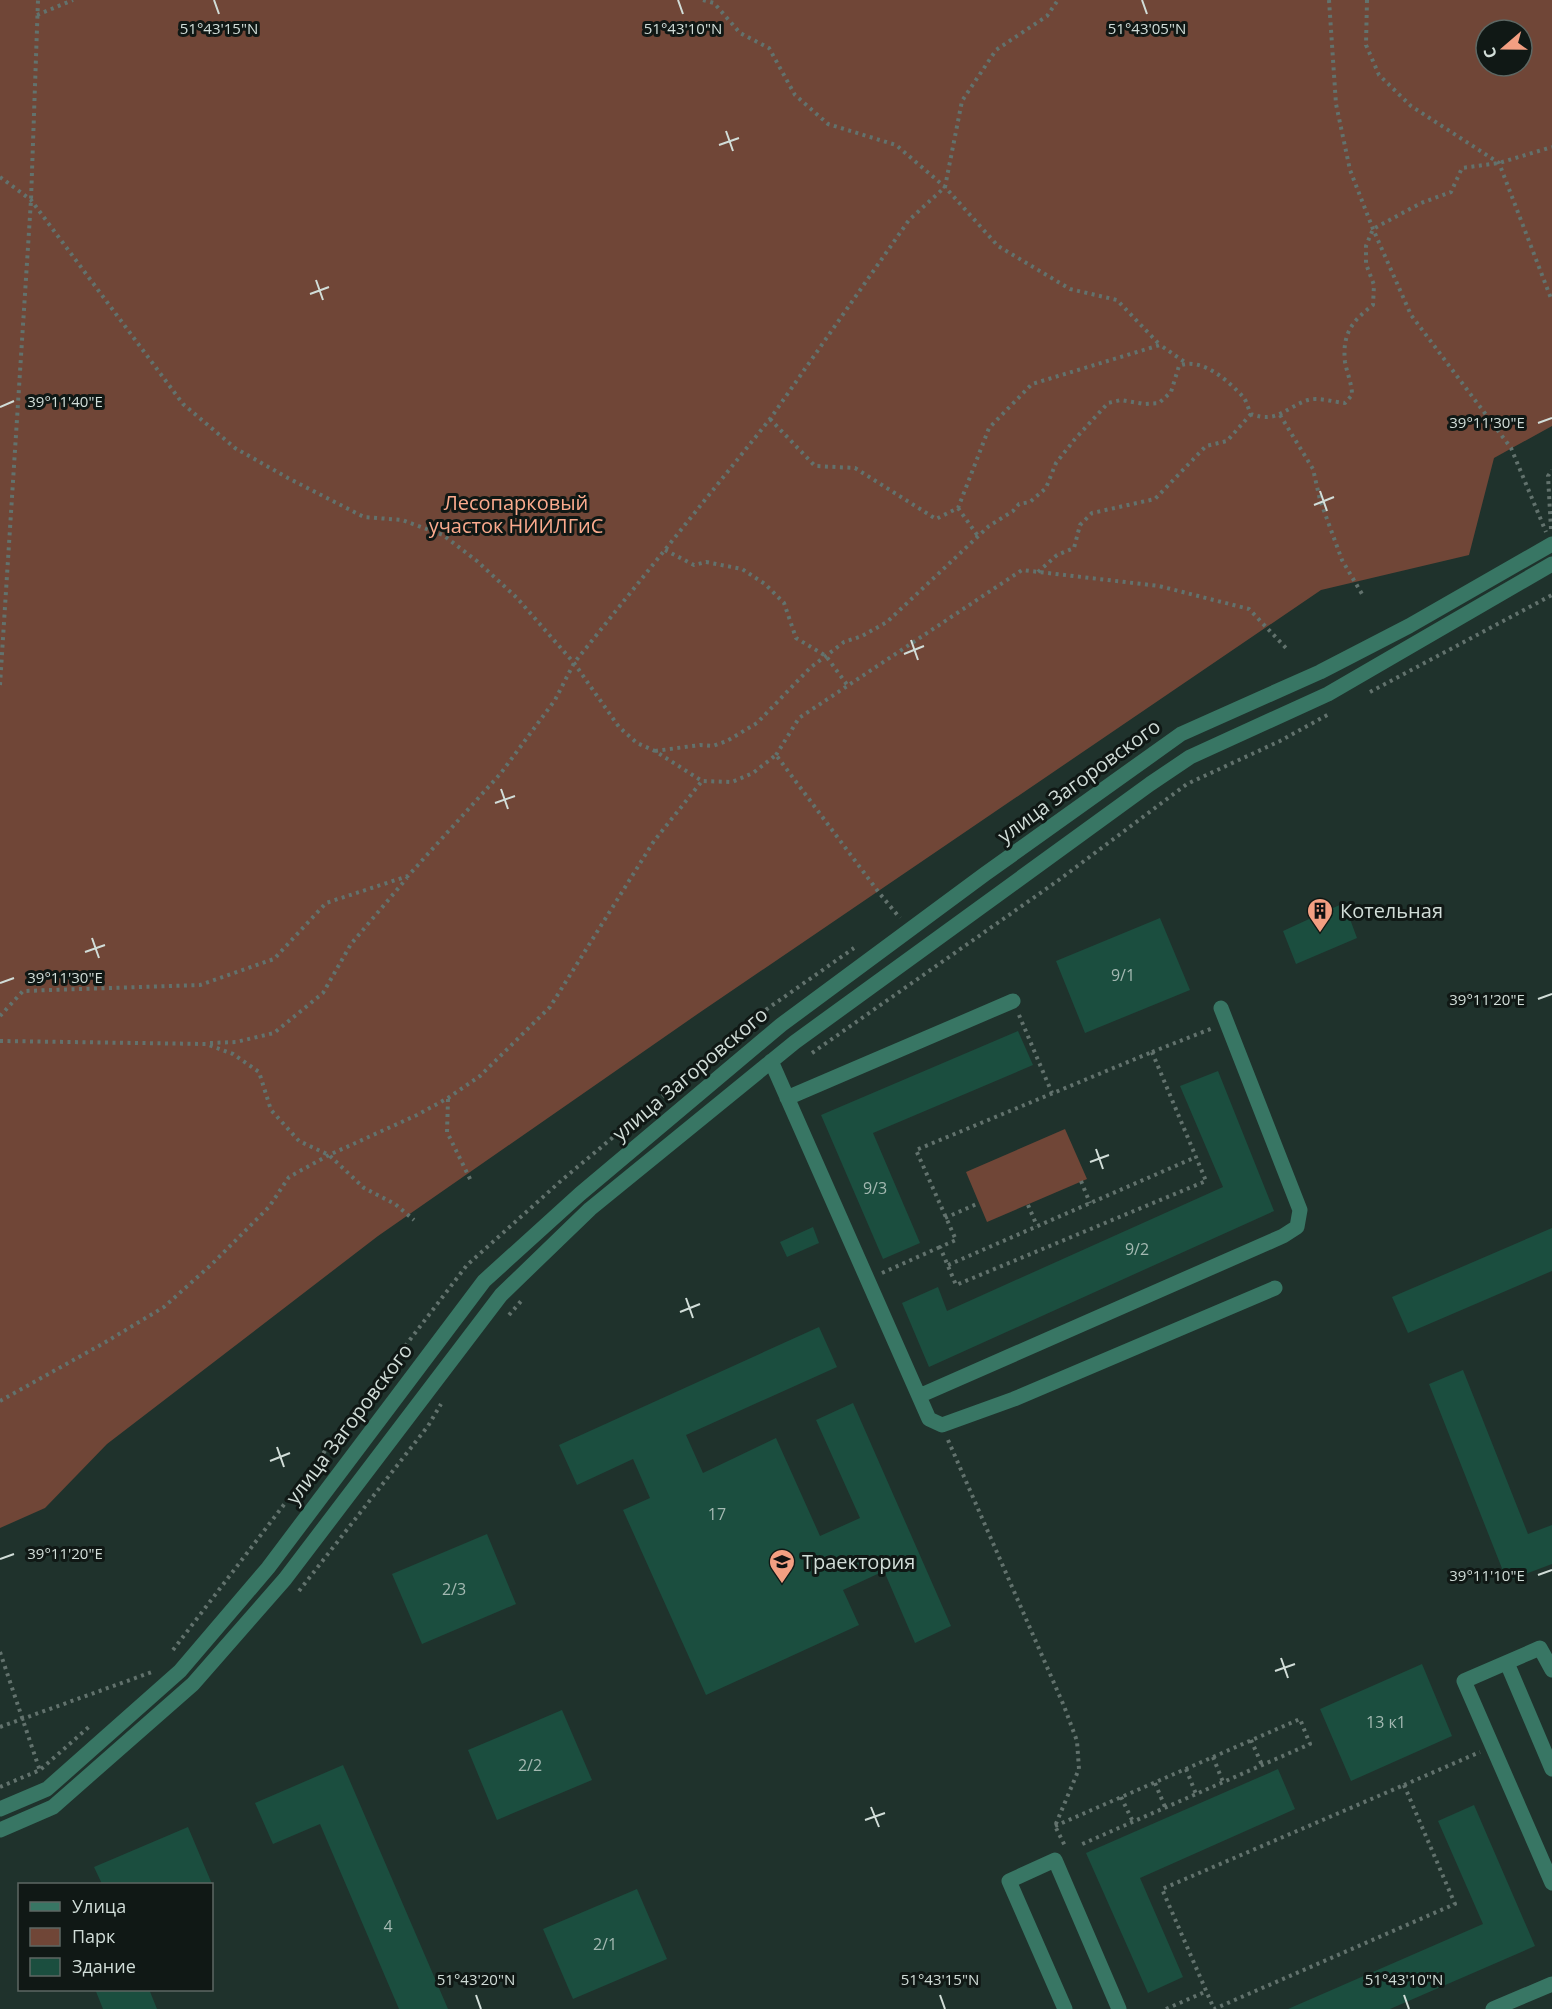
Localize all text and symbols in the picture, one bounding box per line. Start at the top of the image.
text: 51°43'15"N [180,18,258,38]
text: 51°43'10"N [644,18,722,38]
text: 51°43'05"N [1108,18,1186,38]
north arrow [1474,18,1534,78]
text: С [1478,45,1502,62]
text: 39°11'40"E [27,391,103,411]
text: 39°11'30"E [1449,412,1525,432]
park label: Лесопарковый участок НИИЛГиС [429,489,603,539]
street label: улица Загоровского [992,712,1165,849]
building icon: Котельная [1305,896,1335,934]
place label: Котельная [1340,897,1443,924]
house number: 9/1 [1111,964,1135,986]
text: 39°11'30"E [27,967,103,987]
text: 39°11'20"E [1449,989,1525,1009]
street label: улица Загоровского [606,1001,773,1147]
house number: 9/3 [863,1177,887,1199]
house number: 9/2 [1125,1238,1149,1260]
street label: улица Загоровского [279,1338,418,1510]
house number: 17 [708,1503,726,1525]
text: 39°11'20"E [27,1543,103,1563]
school or university icon: Траектория [767,1547,797,1585]
place label: Траектория [802,1548,915,1575]
text: 39°11'10"E [1449,1565,1525,1585]
house number: 2/3 [442,1578,466,1600]
house number: 13 к1 [1366,1711,1406,1733]
house number: 2/2 [518,1754,542,1776]
legend [18,1883,213,1991]
text: Улица [72,1894,126,1918]
house number: 4 [383,1915,393,1937]
text: Парк [72,1924,116,1948]
house number: 2/1 [593,1933,617,1955]
text: Здание [72,1954,136,1978]
text: 51°43'20"N [437,1969,515,1989]
text: 51°43'15"N [901,1969,979,1989]
text: 51°43'10"N [1365,1969,1443,1989]

